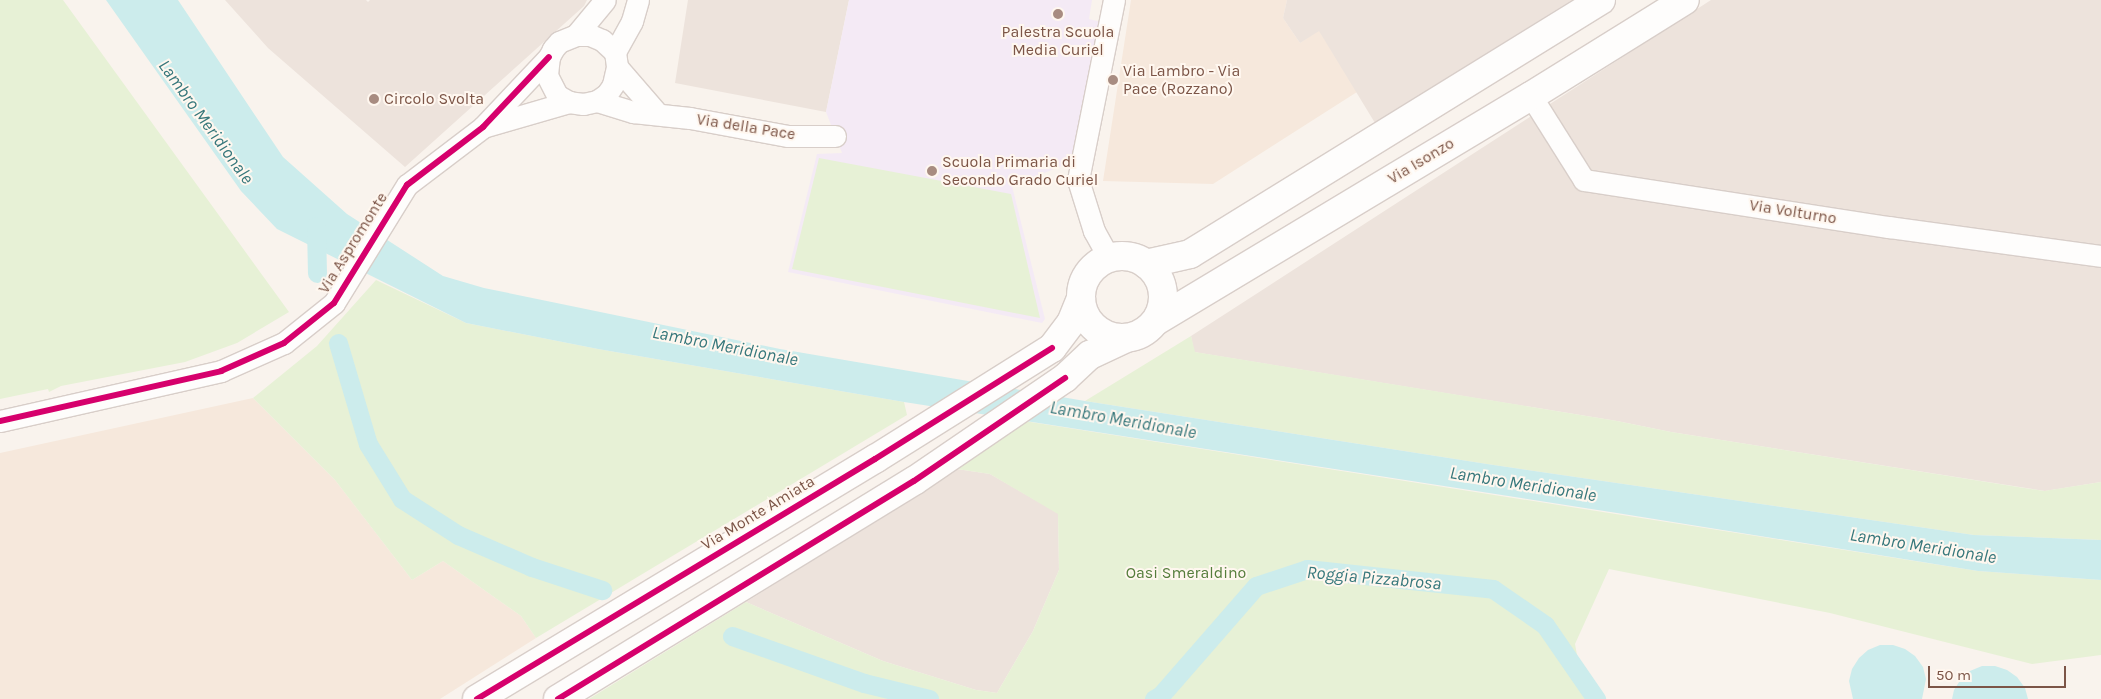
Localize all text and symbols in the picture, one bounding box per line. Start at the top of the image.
marker: Palestra Scuola Media Curiel [1052,8,1064,20]
place label: Palestra Scuola Media Curiel [1002,22,1114,60]
water label: Lambro Meridionale [154,56,258,188]
place label: Via Lambro - Via Pace (Rozzano) [1123,61,1240,99]
marker: Via Lambro - Via Pace (Rozzano) [1107,74,1119,86]
place label: Circolo Svolta [384,89,484,109]
marker: Circolo Svolta [368,93,380,105]
street label: Via della Pace [695,110,797,144]
street label: Via Isonzo [1384,134,1458,188]
place label: Scuola Primaria di Secondo Grado Curiel [942,152,1098,190]
marker: Scuola Primaria di Secondo Grado Curiel [926,165,938,177]
street label: Via Aspromonte [314,189,392,297]
street label: Via Volturno [1748,196,1838,228]
water label: Lambro Meridionale [650,321,800,371]
water label: Lambro Meridionale [1048,396,1198,444]
water label: Lambro Meridionale [1448,462,1598,506]
street label: Via Monte Amiata [698,472,818,554]
water label: Lambro Meridionale [1848,524,1998,568]
water label: Roggia Pizzabrosa [1306,561,1442,595]
park label: Oasi Smeraldino [1126,563,1246,583]
scale bar [1931,656,2068,688]
text: 50 m [1936,666,1971,684]

